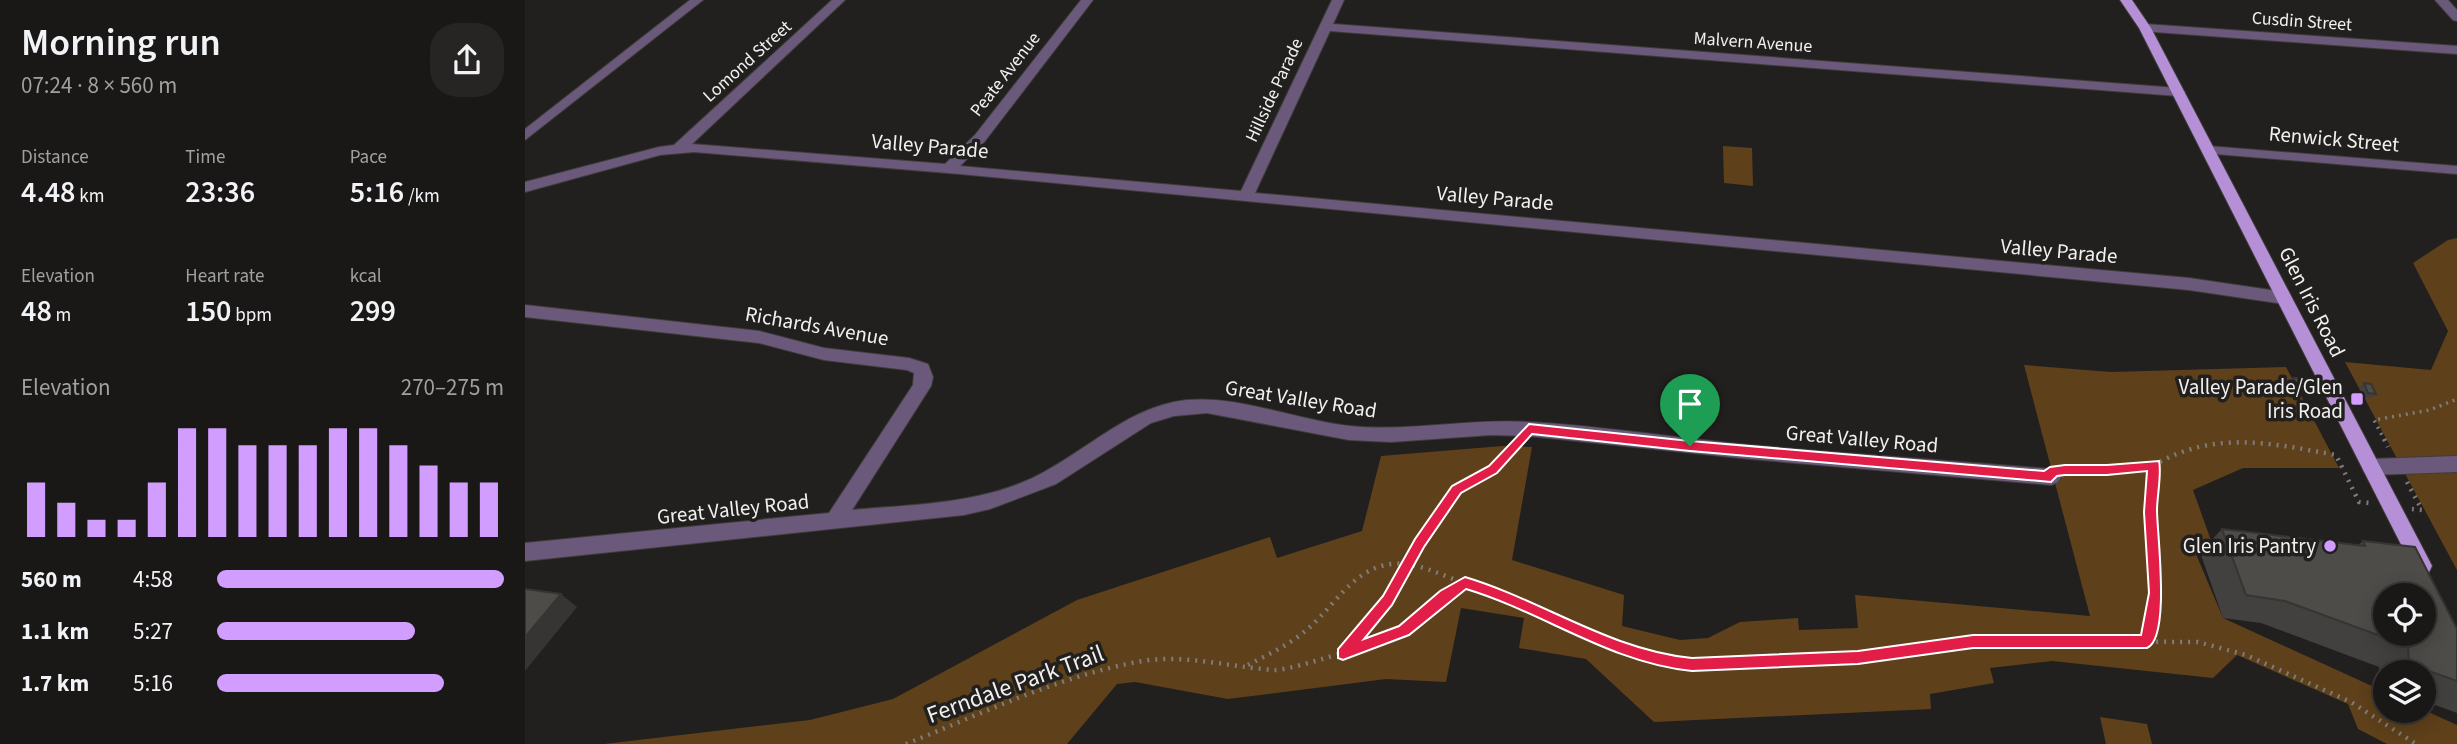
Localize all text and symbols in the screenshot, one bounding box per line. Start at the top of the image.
street label: Cusdin Street [2251,6,2353,37]
street label: Lomond Street [698,15,797,108]
text: Morning run [21,16,221,70]
button: share [430,23,504,97]
street label: Malvern Avenue [1693,26,1813,59]
street label: Peate Avenue [964,27,1046,122]
street label: Hillside Parade [1239,34,1310,146]
text: 07:24 · 8 × 560 m [21,69,177,102]
street label: Renwick Street [2268,118,2400,160]
street label: Valley Parade [870,126,990,166]
text: Distance [21,144,89,171]
text: Time [185,144,225,171]
text: Pace [350,144,387,171]
text: 4.48 [21,171,75,214]
text: 23:36 [185,171,255,214]
text: 5:16 [350,171,404,214]
street label: Valley Parade [1435,178,1555,218]
text: km [75,183,104,210]
text: /km [404,183,440,210]
street label: Valley Parade [1999,231,2119,271]
street label: Glen Iris Road [2271,242,2353,362]
text: Elevation [21,263,95,290]
text: Heart rate [185,263,264,290]
text: kcal [350,263,382,290]
text: 48 [21,290,52,333]
text: 150 [185,290,232,333]
text: 299 [350,290,396,333]
street label: Richards Avenue [743,299,891,353]
text: m [52,302,71,329]
text: bpm [232,302,272,329]
text: Elevation [21,371,111,404]
text: 270–275 m [401,371,504,404]
street label: Great Valley Road [1223,372,1379,426]
place label: Valley Parade/Glen Iris Road [2178,372,2343,426]
pin [1660,374,1720,446]
icon: arrive [1671,385,1709,423]
marker: Valley Parade/Glen Iris Road [2349,391,2365,407]
street label: Great Valley Road [1784,417,1940,461]
street label: Great Valley Road [655,486,811,532]
place label: Glen Iris Pantry [2183,531,2316,561]
marker: Glen Iris Pantry [2322,538,2338,554]
text: 560 m [21,563,82,596]
text: 4:58 [133,563,173,596]
map controls [2373,583,2436,723]
button: locate [2373,583,2436,646]
text: 1.1 km [21,615,89,648]
text: 5:27 [133,615,173,648]
street label: Ferndale Park Trail [922,636,1109,733]
button: layers [2373,660,2436,723]
text: 1.7 km [21,667,89,700]
text: 5:16 [133,667,173,700]

